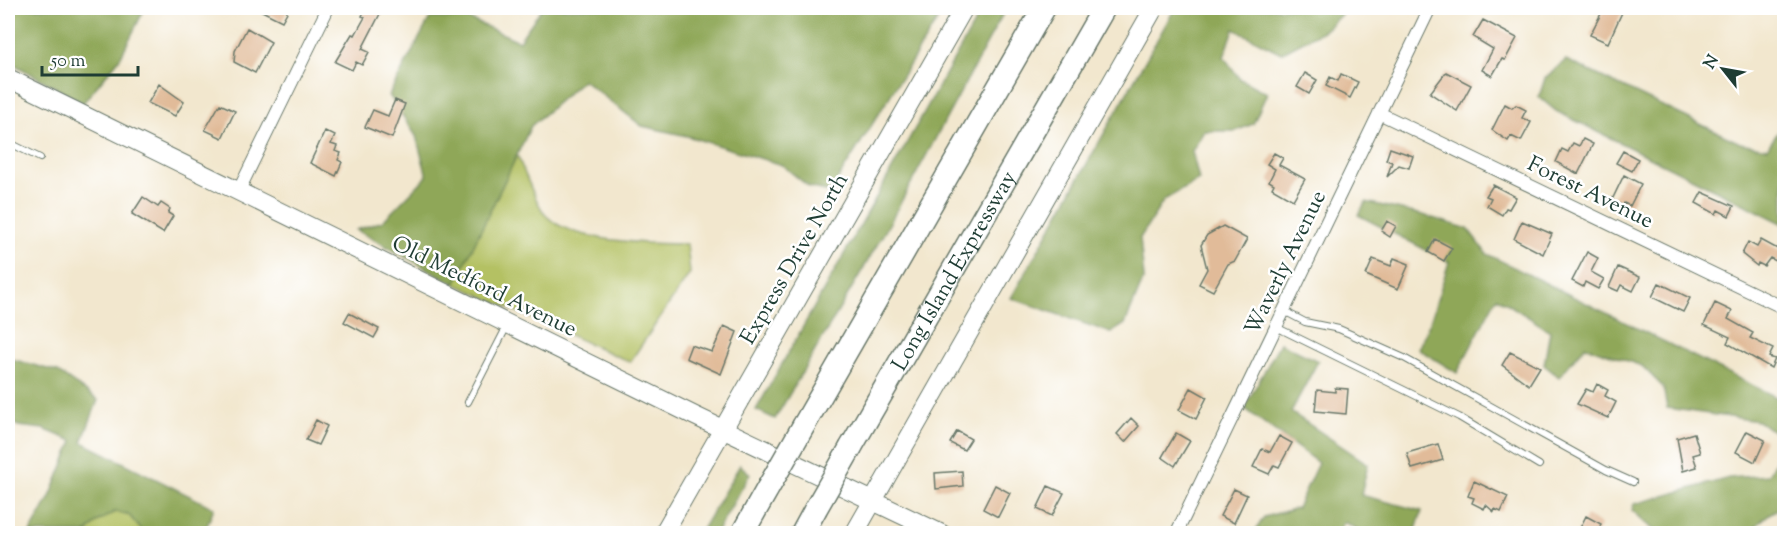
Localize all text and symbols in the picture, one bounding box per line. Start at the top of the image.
scale bar [42,39,138,77]
north arrow [1693,39,1753,99]
text: 50 m [50,49,86,75]
text: N [1699,51,1726,74]
street label: Forest Avenue [1521,149,1658,238]
street label: Long Island Expressway [885,166,1026,378]
street label: Express Drive North [733,168,858,351]
street label: Waverly Avenue [1238,186,1336,341]
street label: Old Medford Avenue [386,229,582,346]

